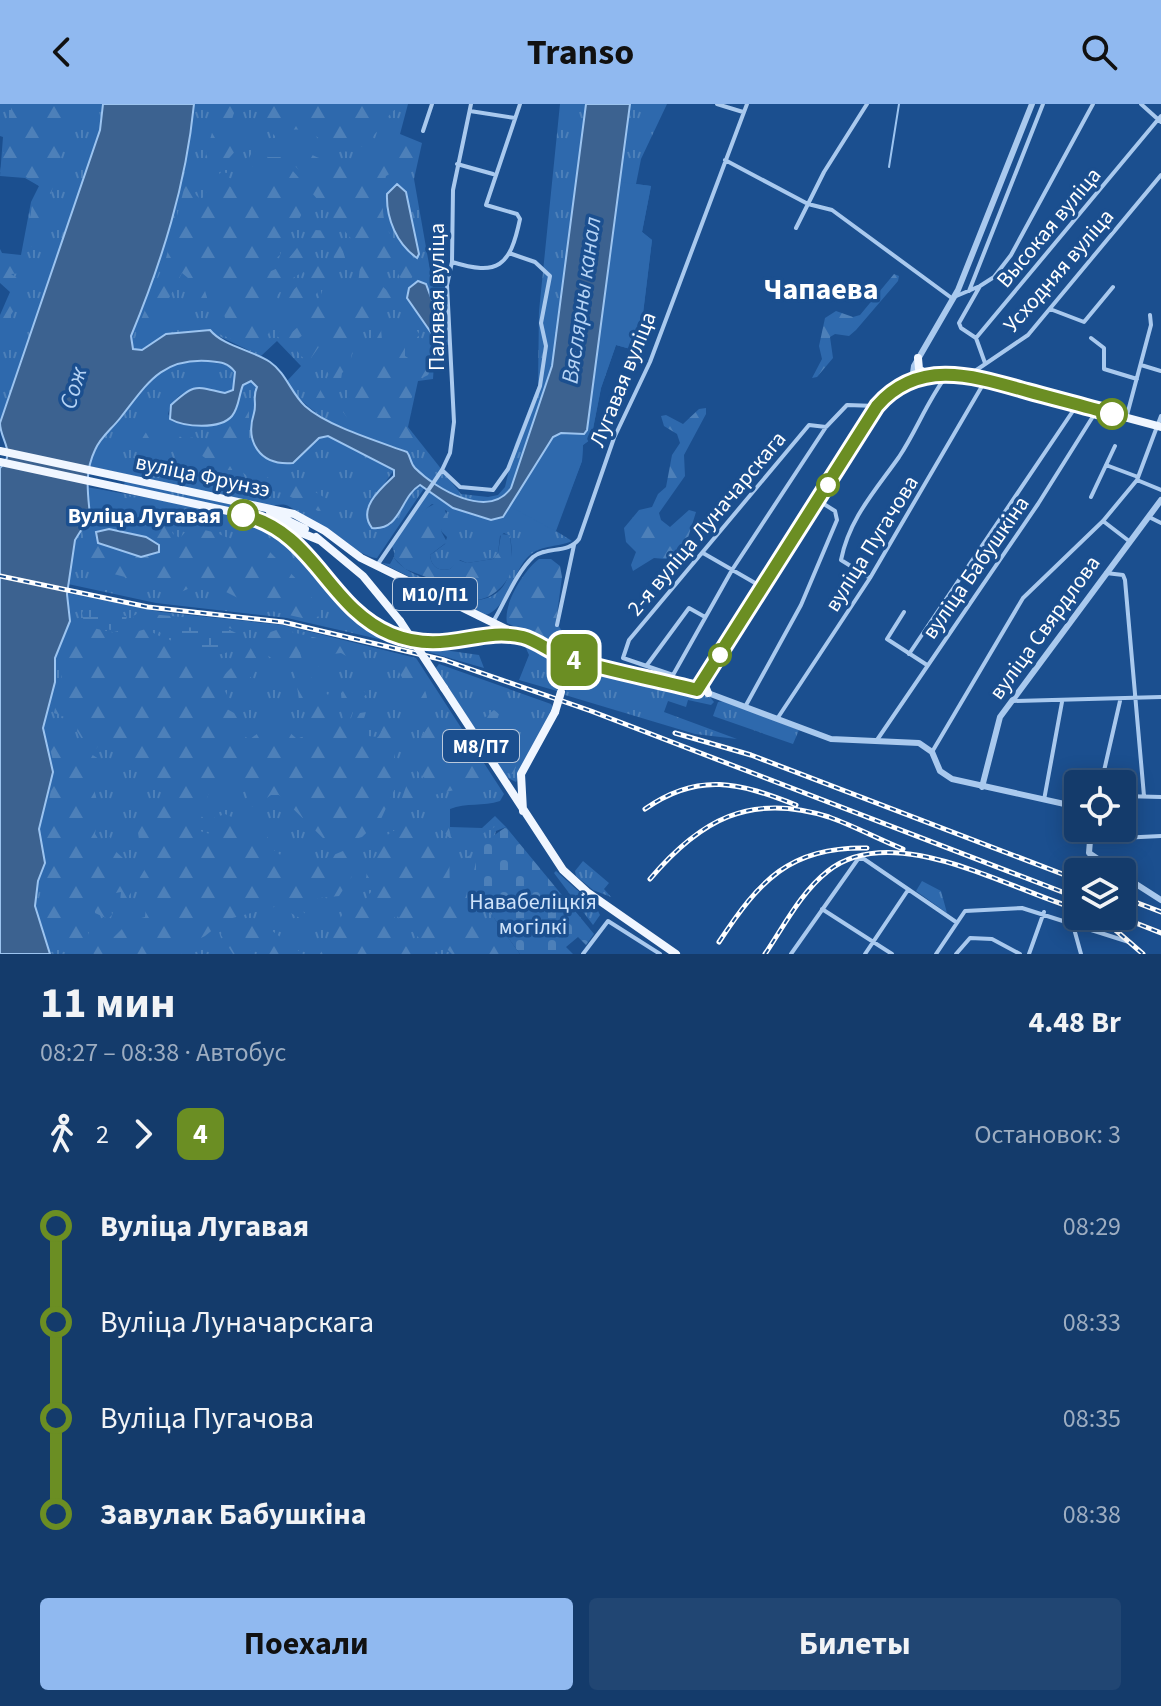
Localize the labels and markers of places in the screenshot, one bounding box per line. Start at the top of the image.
unlabelled marker [1097,399,1127,429]
unlabelled marker [817,474,839,496]
place label: Вуліца Лугавая [68,500,221,532]
marker: Вуліца Лугавая [228,500,258,530]
unlabelled marker [709,644,731,666]

